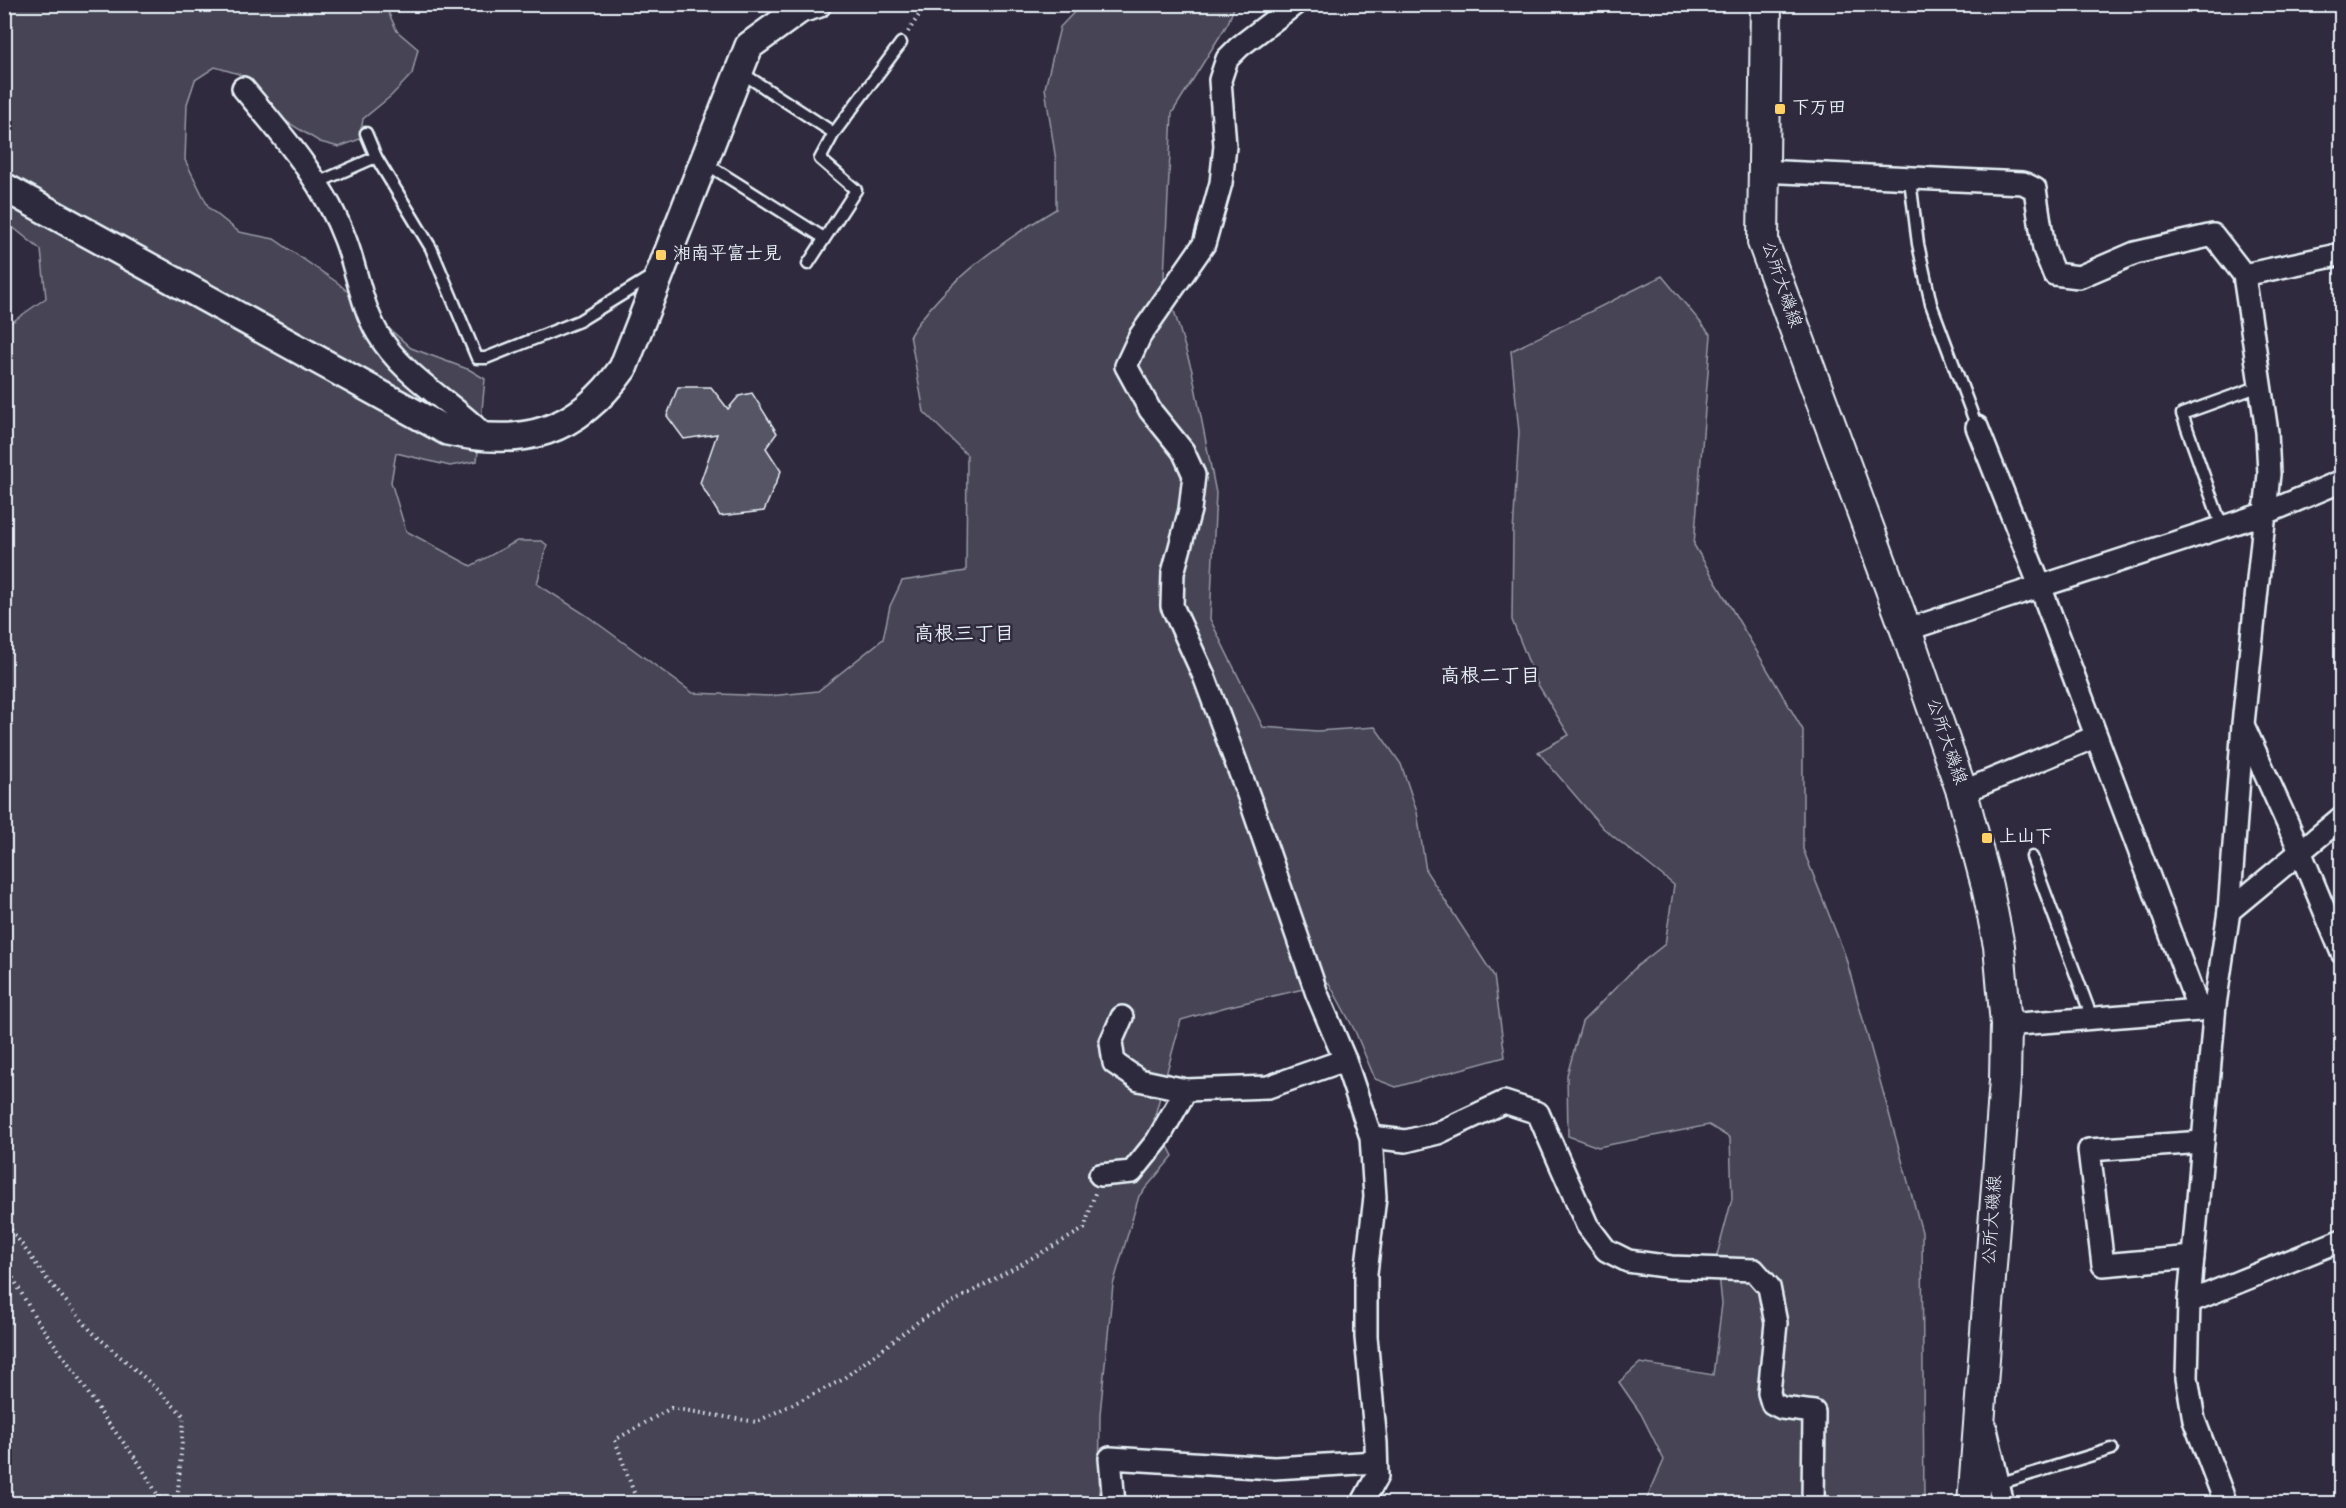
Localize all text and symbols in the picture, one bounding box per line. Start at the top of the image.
place label: 下万田 [1792,99,1846,120]
marker: 下万田 [1773,102,1787,116]
street label: 公所大磯線 [1755,239,1806,331]
place label: 湘南平富士見 [673,244,781,266]
marker: 湘南平富士見 [654,248,668,262]
district label: 高根三丁目 [914,623,1014,648]
district label: 高根二丁目 [1440,665,1540,690]
street label: 公所大磯線 [1920,696,1971,788]
place label: 上山下 [1999,827,2053,849]
marker: 上山下 [1980,831,1994,845]
street label: 公所大磯線 [1979,1174,2008,1266]

